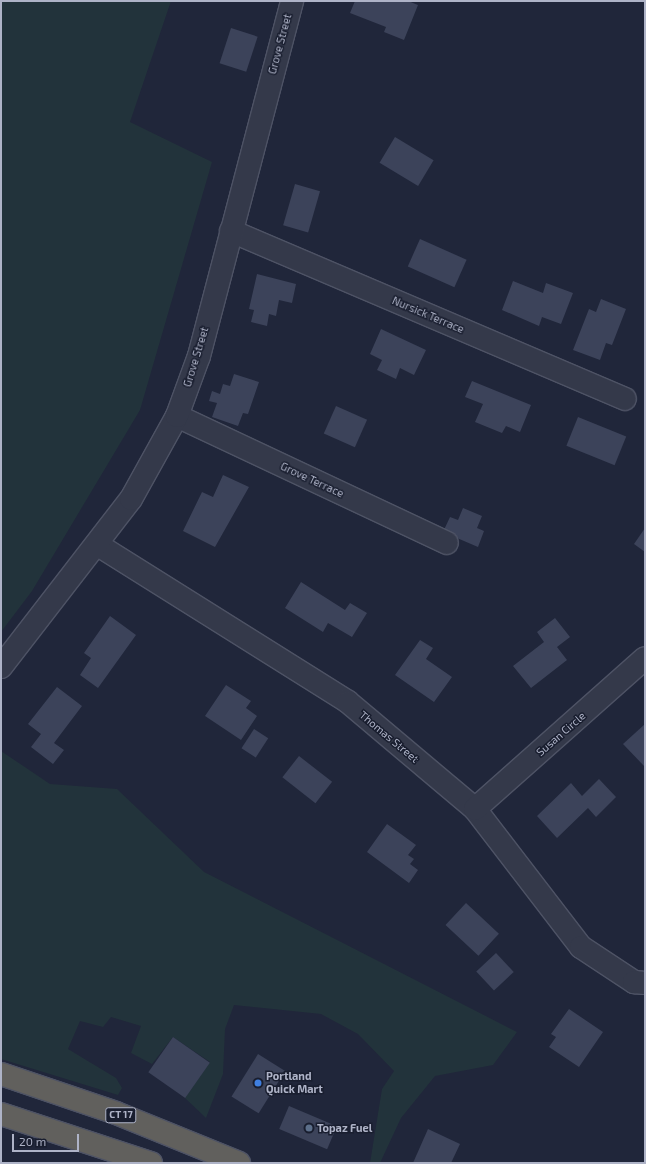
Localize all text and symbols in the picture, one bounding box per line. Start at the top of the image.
street label: Grove Street [266,12,294,76]
street label: Nursick Terrace [390,294,466,336]
street label: Grove Street [181,325,211,389]
street label: Grove Terrace [278,460,346,500]
street label: Thomas Street [357,708,421,766]
street label: Susan Circle [534,709,588,759]
place label: Portland Quick Mart [266,1070,323,1096]
marker: Portland Quick Mart [253,1078,263,1088]
road number: CT 17 [105,1107,137,1123]
place label: Topaz Fuel [317,1121,372,1135]
marker: Topaz Fuel [304,1123,314,1133]
scale bar [14,1126,81,1152]
text: 20 m [19,1134,46,1148]

